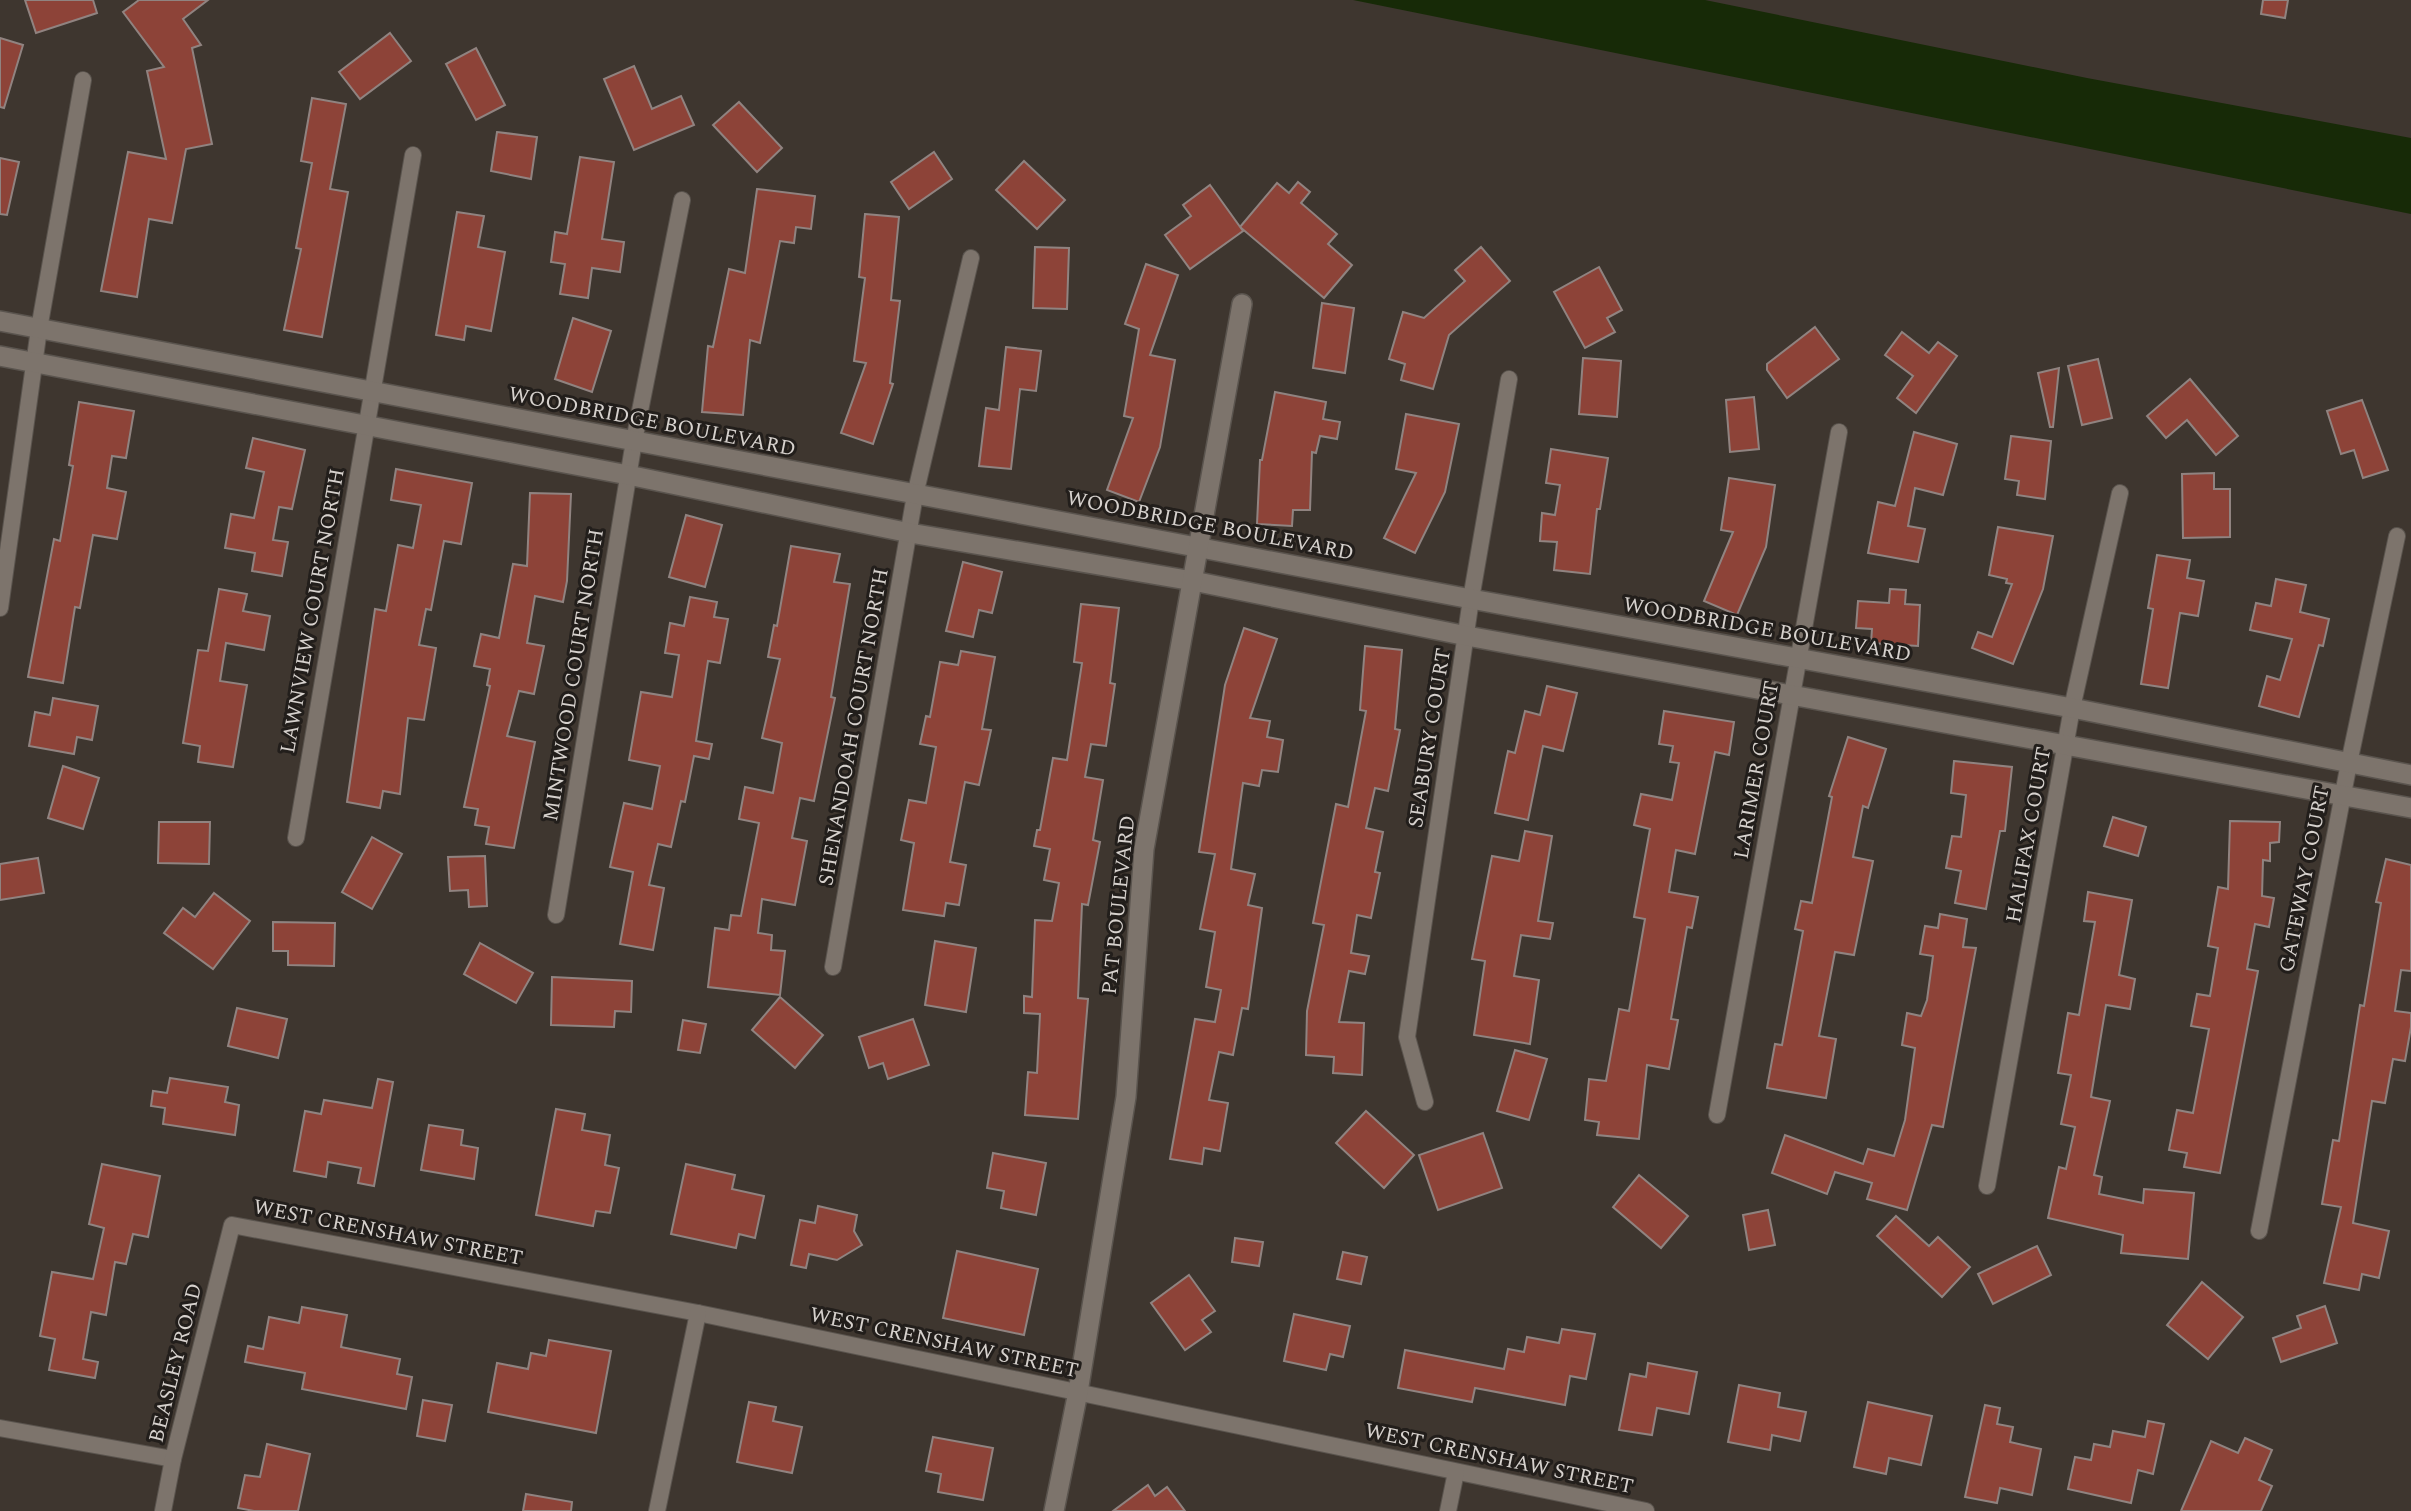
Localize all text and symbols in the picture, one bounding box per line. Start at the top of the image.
street label: WOODBRIDGE BOULEVARD [506,378,798,466]
street label: LAWNVIEW COURT NORTH [272,466,354,756]
street label: WOODBRIDGE BOULEVARD [1064,482,1356,570]
street label: MINTWOOD COURT NORTH [535,526,613,824]
street label: SHENANDOAH COURT NORTH [810,566,898,888]
street label: WOODBRIDGE BOULEVARD [1621,589,1913,671]
street label: SEABURY COURT [1400,646,1460,830]
street label: LARIMER COURT [1726,678,1788,862]
street label: HALIFAX COURT [1998,745,2060,925]
street label: GATEWAY COURT [2271,783,2339,975]
street label: PAT BOULEVARD [1094,814,1144,996]
street label: WEST CRENSHAW STREET [250,1191,526,1275]
street label: BEASLEY ROAD [141,1280,211,1446]
street label: WEST CRENSHAW STREET [807,1299,1081,1387]
street label: WEST CRENSHAW STREET [1362,1415,1636,1503]

